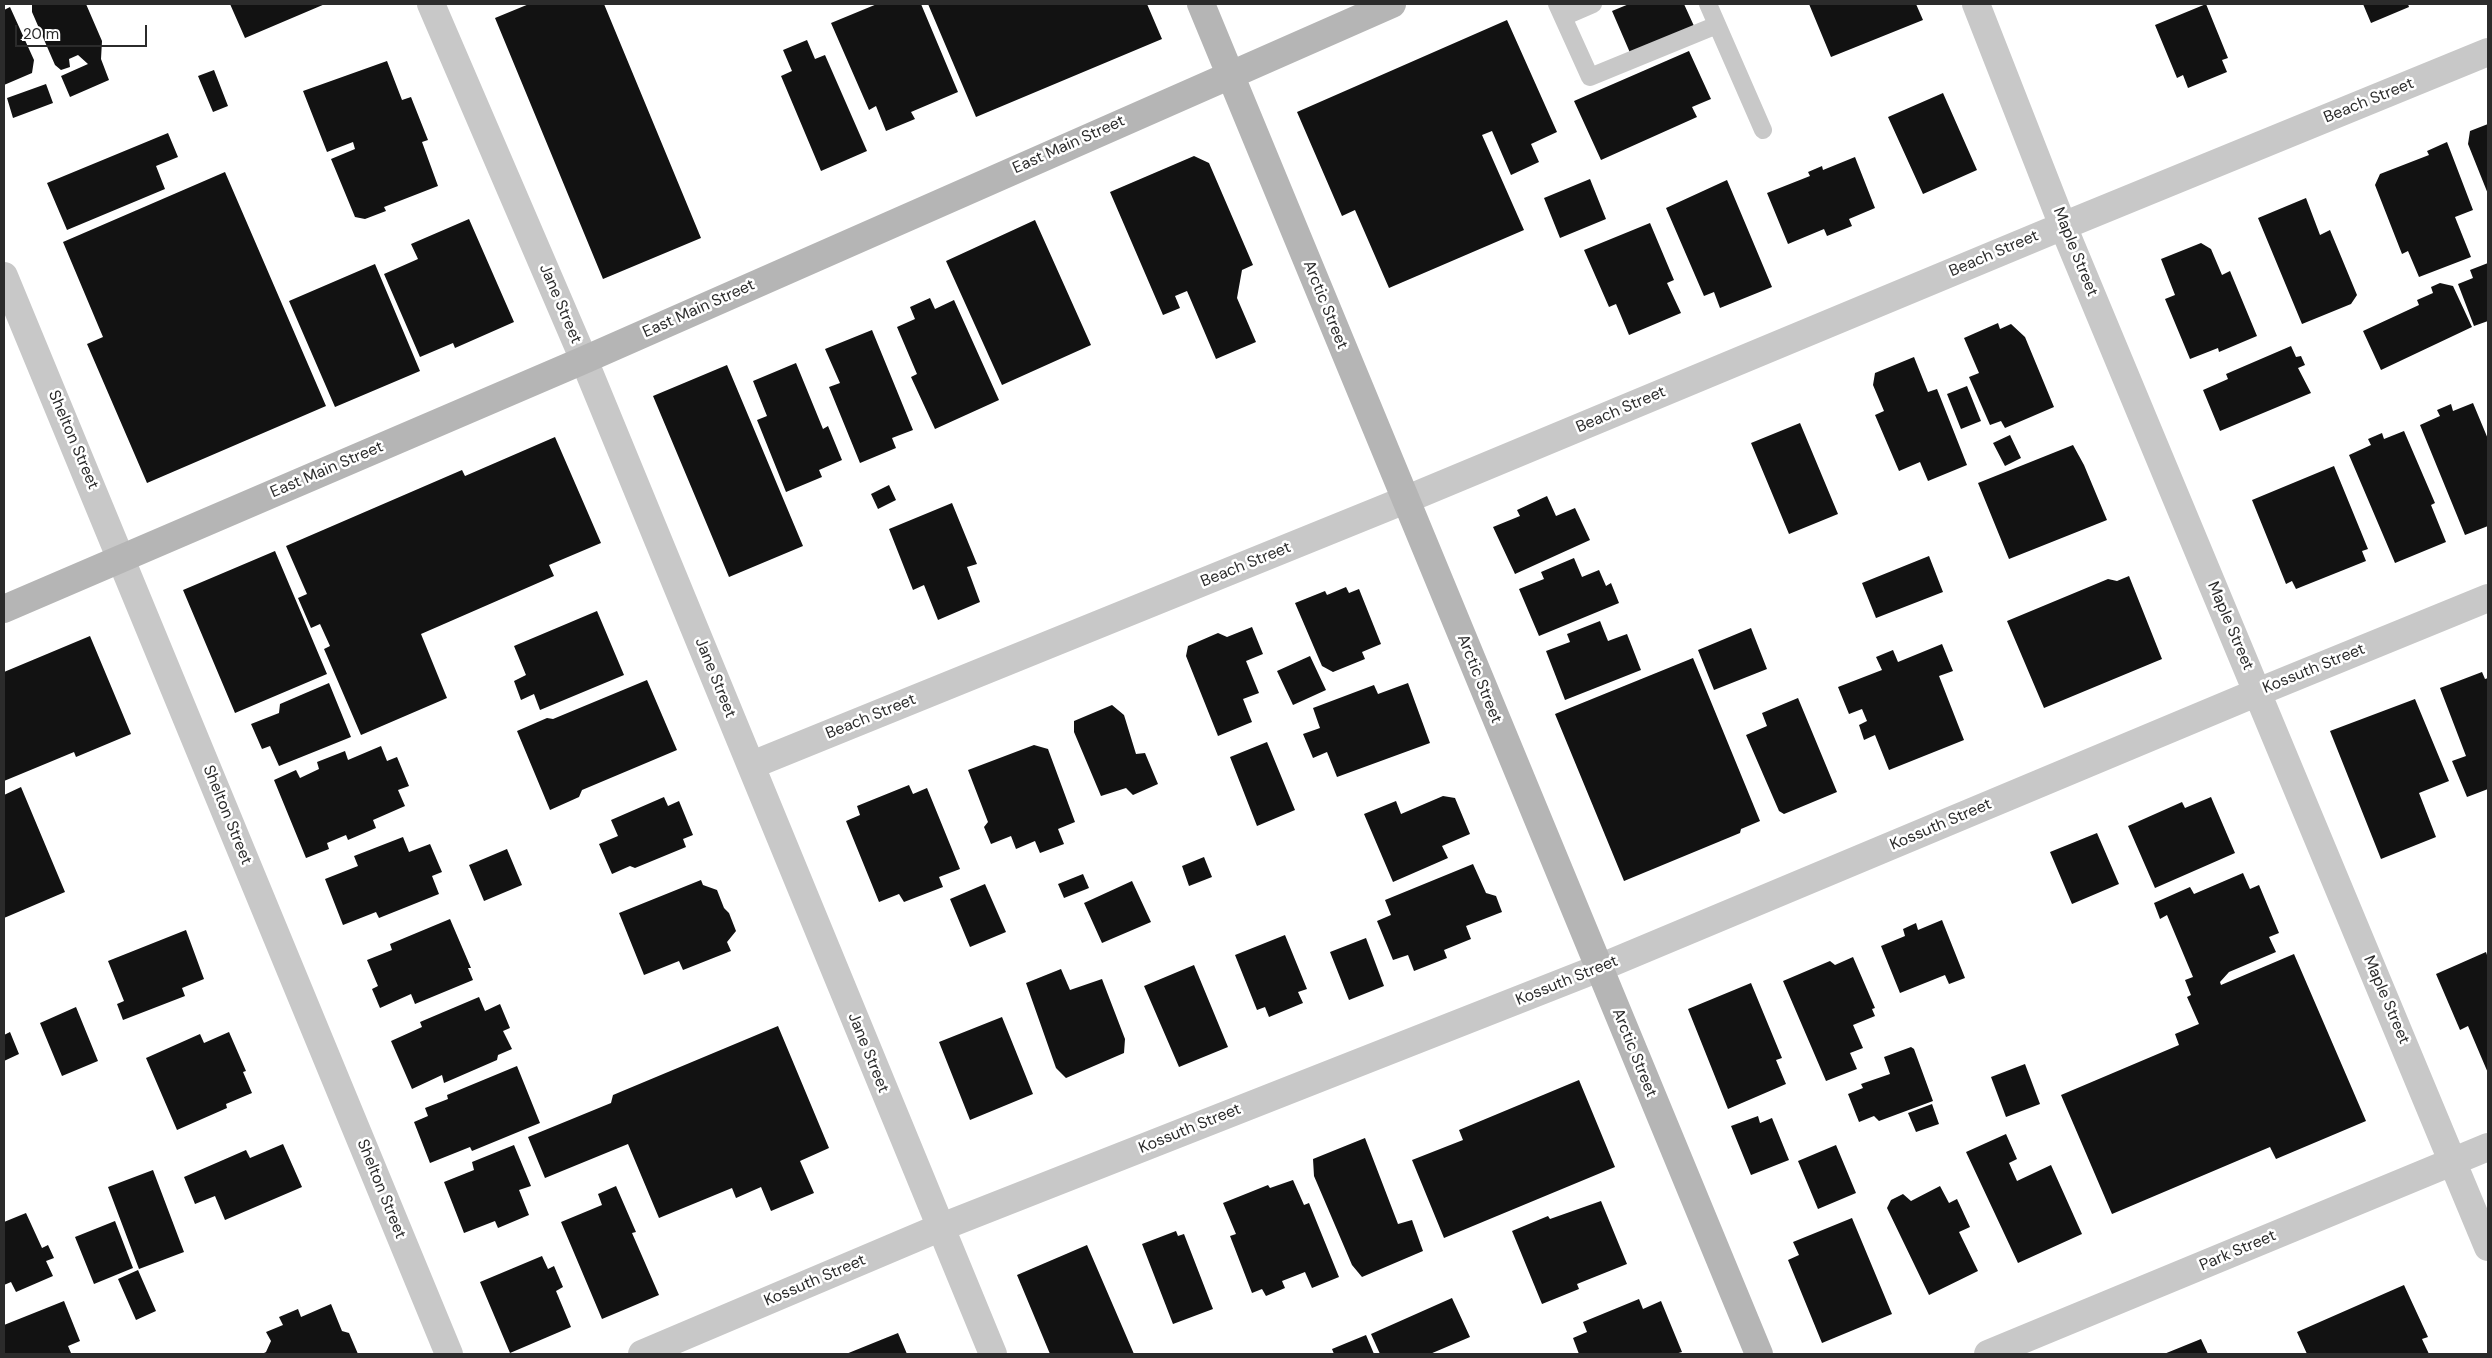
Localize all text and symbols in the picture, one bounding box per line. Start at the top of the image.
scale bar [18,15,150,47]
text: 20 m [23,24,59,44]
street label: Beach Street [2321,74,2417,128]
street label: East Main Street [1010,112,1128,178]
street label: Maple Street [2048,205,2102,299]
street label: Beach Street [1946,227,2042,281]
street label: Arctic Street [1298,258,1352,352]
street label: Jane Street [535,261,585,347]
street label: East Main Street [640,276,758,342]
street label: Beach Street [1573,383,1669,437]
street label: Shelton Street [44,388,102,492]
street label: East Main Street [268,438,386,502]
street label: Beach Street [1198,538,1294,592]
street label: Maple Street [2203,579,2257,673]
street label: Arctic Street [1452,632,1506,726]
street label: Jane Street [690,635,740,721]
street label: Kossuth Street [2260,640,2368,698]
street label: Beach Street [823,690,919,744]
street label: Shelton Street [198,763,256,867]
street label: Kossuth Street [1887,795,1995,855]
street label: Kossuth Street [1513,952,1621,1010]
street label: Maple Street [2359,953,2413,1047]
street label: Arctic Street [1607,1006,1661,1100]
street label: Jane Street [843,1010,893,1096]
street label: Kossuth Street [1136,1100,1244,1158]
street label: Shelton Street [352,1137,410,1241]
street label: Park Street [2197,1226,2279,1276]
street label: Kossuth Street [761,1251,869,1311]

